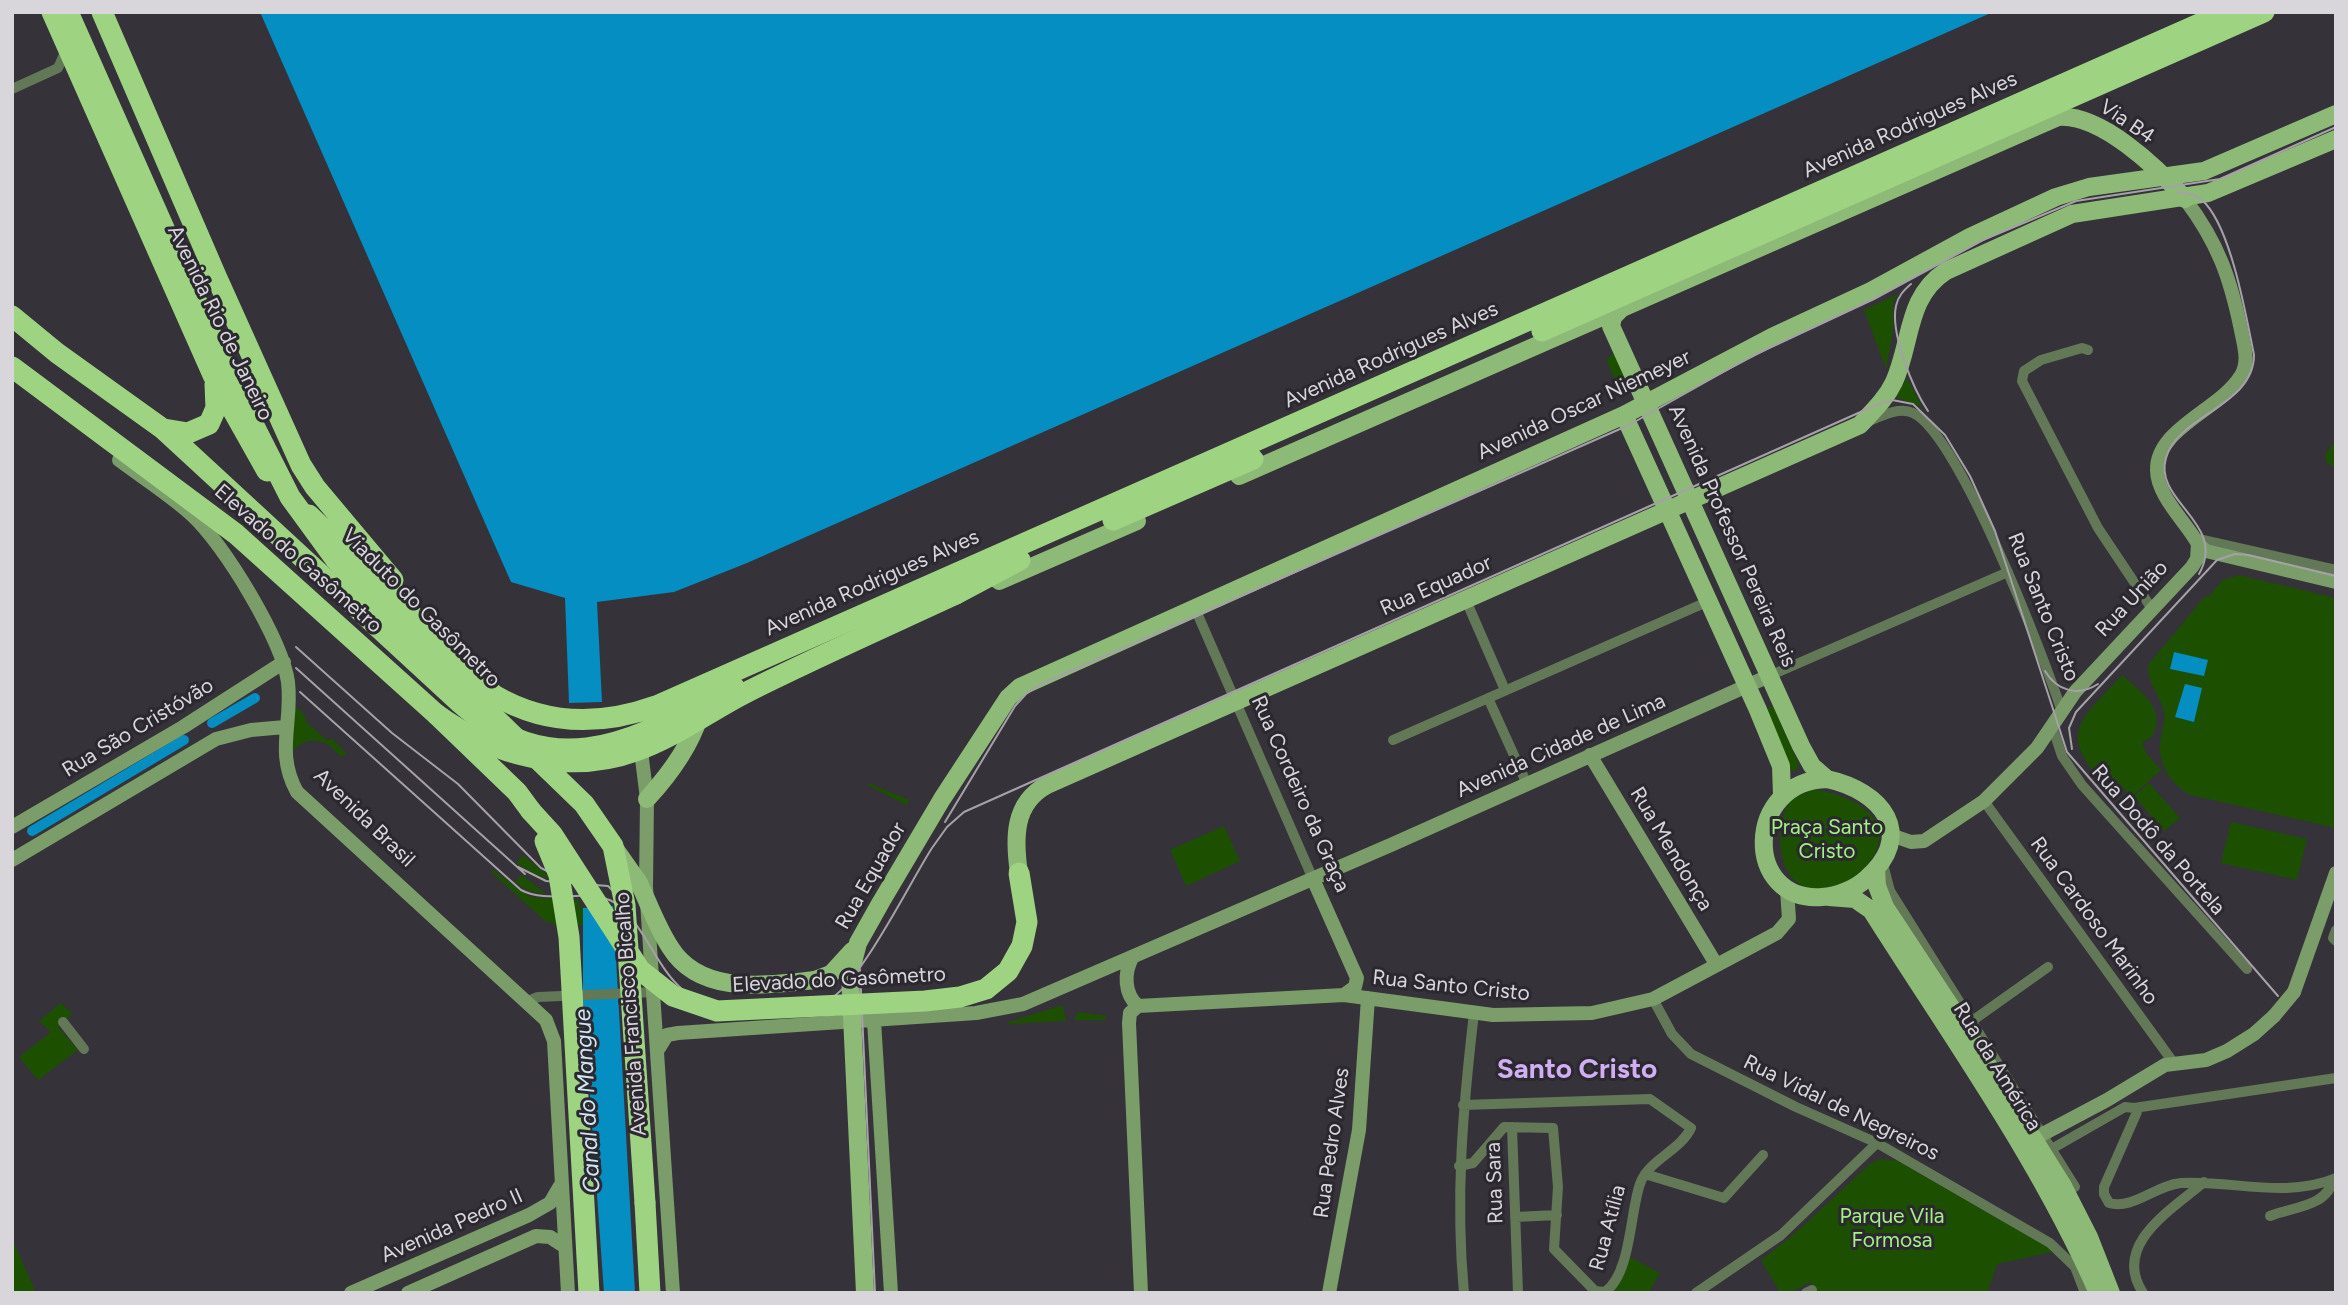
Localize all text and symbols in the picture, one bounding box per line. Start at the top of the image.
street label: Avenida Rodrigues Alves [1799,66,2021,184]
street label: Via B4 [2095,94,2159,150]
street label: Avenida Rio de Janeiro [162,221,278,425]
street label: Avenida Rodrigues Alves [1280,296,1502,414]
street label: Avenida Oscar Niemeyer [1473,344,1695,466]
street label: Avenida Professor Pereira Reis [1663,401,1801,671]
street label: Elevado do Gasômetro [209,479,387,639]
street label: Viaduto do Gasômetro [336,523,506,693]
street label: Avenida Rodrigues Alves [761,524,983,642]
street label: Rua Santo Cristo [2002,529,2084,685]
street label: Rua Equador [1376,550,1496,622]
street label: Rua União [2090,556,2174,642]
street label: Rua São Cristóvão [58,673,218,783]
street label: Avenida Cidade de Lima [1453,688,1669,804]
street label: Rua Cordeiro da Graça [1245,692,1355,896]
street label: Rua Dodô da Portela [2086,760,2230,920]
street label: Avenida Brasil [308,763,420,873]
street label: Rua Mendonça [1624,783,1718,915]
park label: Praça Santo Cristo [1771,815,1883,865]
street label: Rua Equador [830,818,912,934]
street label: Rua Cardoso Marinho [2025,832,2163,1010]
street label: Avenida Francisco Bicalho [610,891,652,1137]
street label: Elevado do Gasômetro [731,962,947,998]
street label: Rua Santo Cristo [1371,965,1531,1007]
street label: Rua da América [1947,998,2047,1136]
water label: Canal do Mangue [569,1008,607,1194]
street label: Rua Vidal de Negreiros [1739,1050,1943,1166]
district label: Santo Cristo [1497,1053,1657,1087]
street label: Rua Pedro Alves [1309,1066,1355,1220]
street label: Rua Sara [1481,1141,1509,1225]
street label: Rua Atília [1584,1182,1632,1274]
street label: Avenida Pedro II [377,1183,527,1269]
park label: Parque Vila Formosa [1839,1204,1945,1254]

